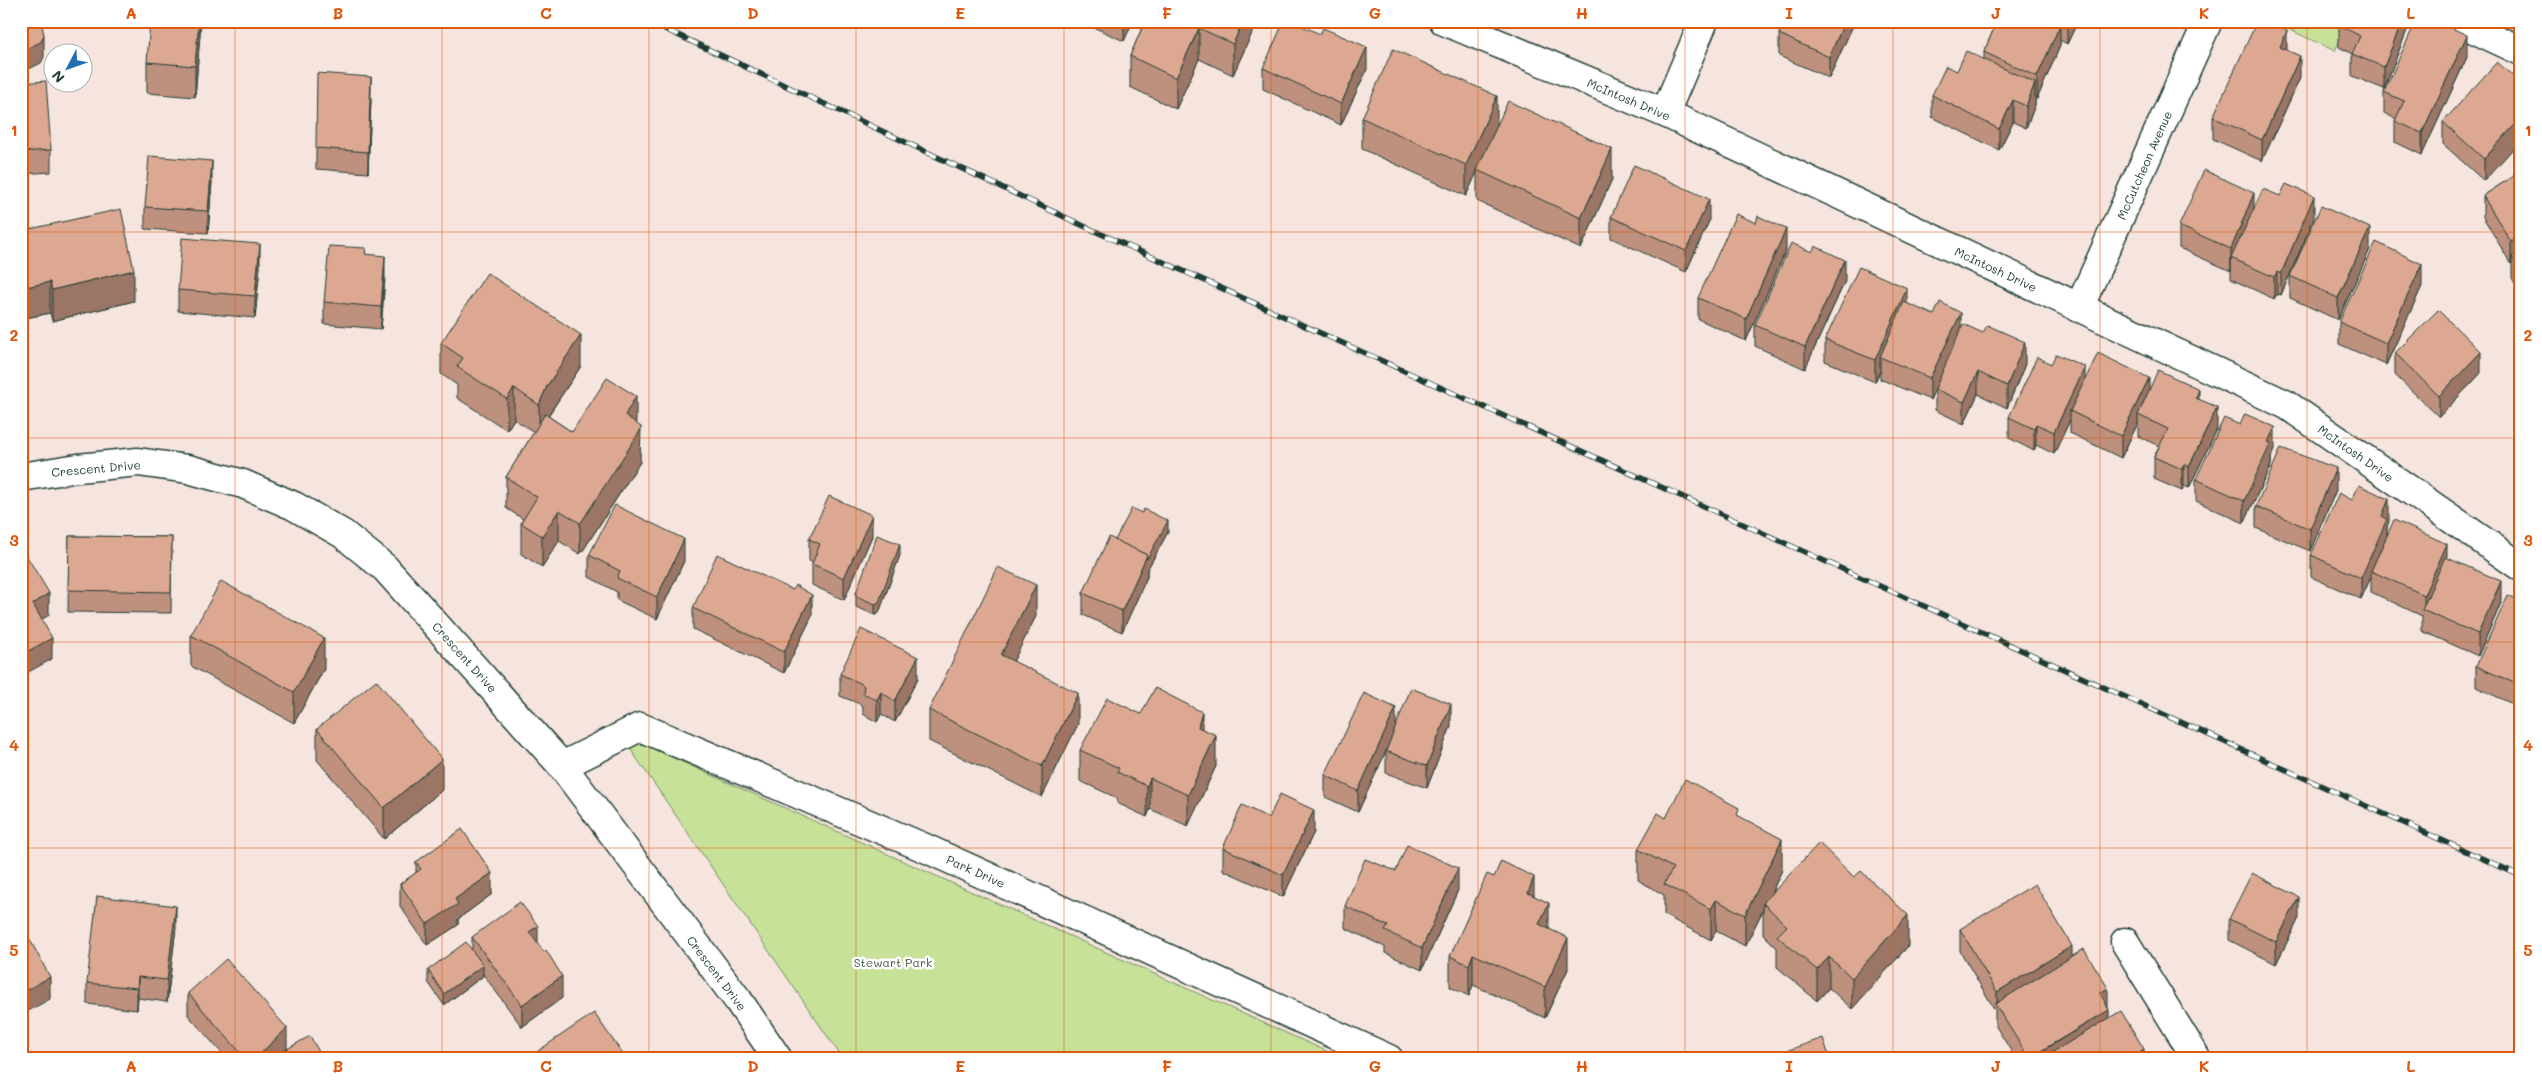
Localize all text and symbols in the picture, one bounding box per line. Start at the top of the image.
text: A [125,2,137,23]
text: B [333,2,343,23]
text: C [540,2,552,23]
text: D [747,2,759,23]
text: E [955,2,965,23]
text: F [1162,2,1172,23]
text: G [1369,2,1381,23]
text: H [1576,2,1588,23]
text: I [1785,2,1793,23]
text: J [1991,2,2001,23]
text: K [2199,2,2209,23]
text: L [2406,2,2416,23]
north arrow [42,42,92,92]
text: N [47,67,68,87]
street label: McIntosh Drive [1585,74,1673,124]
street label: McCutcheon Avenue [2113,108,2175,222]
text: 1 [10,119,18,140]
text: 1 [2524,119,2532,140]
street label: McIntosh Drive [1952,243,2040,295]
text: 2 [10,324,19,345]
text: 2 [2524,324,2533,345]
street label: McIntosh Drive [2315,421,2397,485]
street label: Crescent Drive [51,456,141,480]
text: 3 [9,529,19,550]
text: 3 [2523,529,2533,550]
street label: Crescent Drive [429,618,501,696]
text: 4 [9,734,19,755]
text: 4 [2523,734,2533,755]
street label: Park Drive [944,851,1008,891]
street label: Crescent Drive [684,932,750,1014]
text: 5 [9,939,19,960]
text: 5 [2523,939,2533,960]
park label: Stewart Park [854,954,932,970]
text: A [125,1055,137,1076]
text: B [333,1055,343,1076]
text: C [540,1055,552,1076]
text: D [747,1055,759,1076]
text: E [955,1055,965,1076]
text: F [1162,1055,1172,1076]
text: G [1369,1055,1381,1076]
text: H [1576,1055,1588,1076]
text: I [1785,1055,1793,1076]
text: J [1991,1055,2001,1076]
text: K [2199,1055,2209,1076]
text: L [2406,1055,2416,1076]

